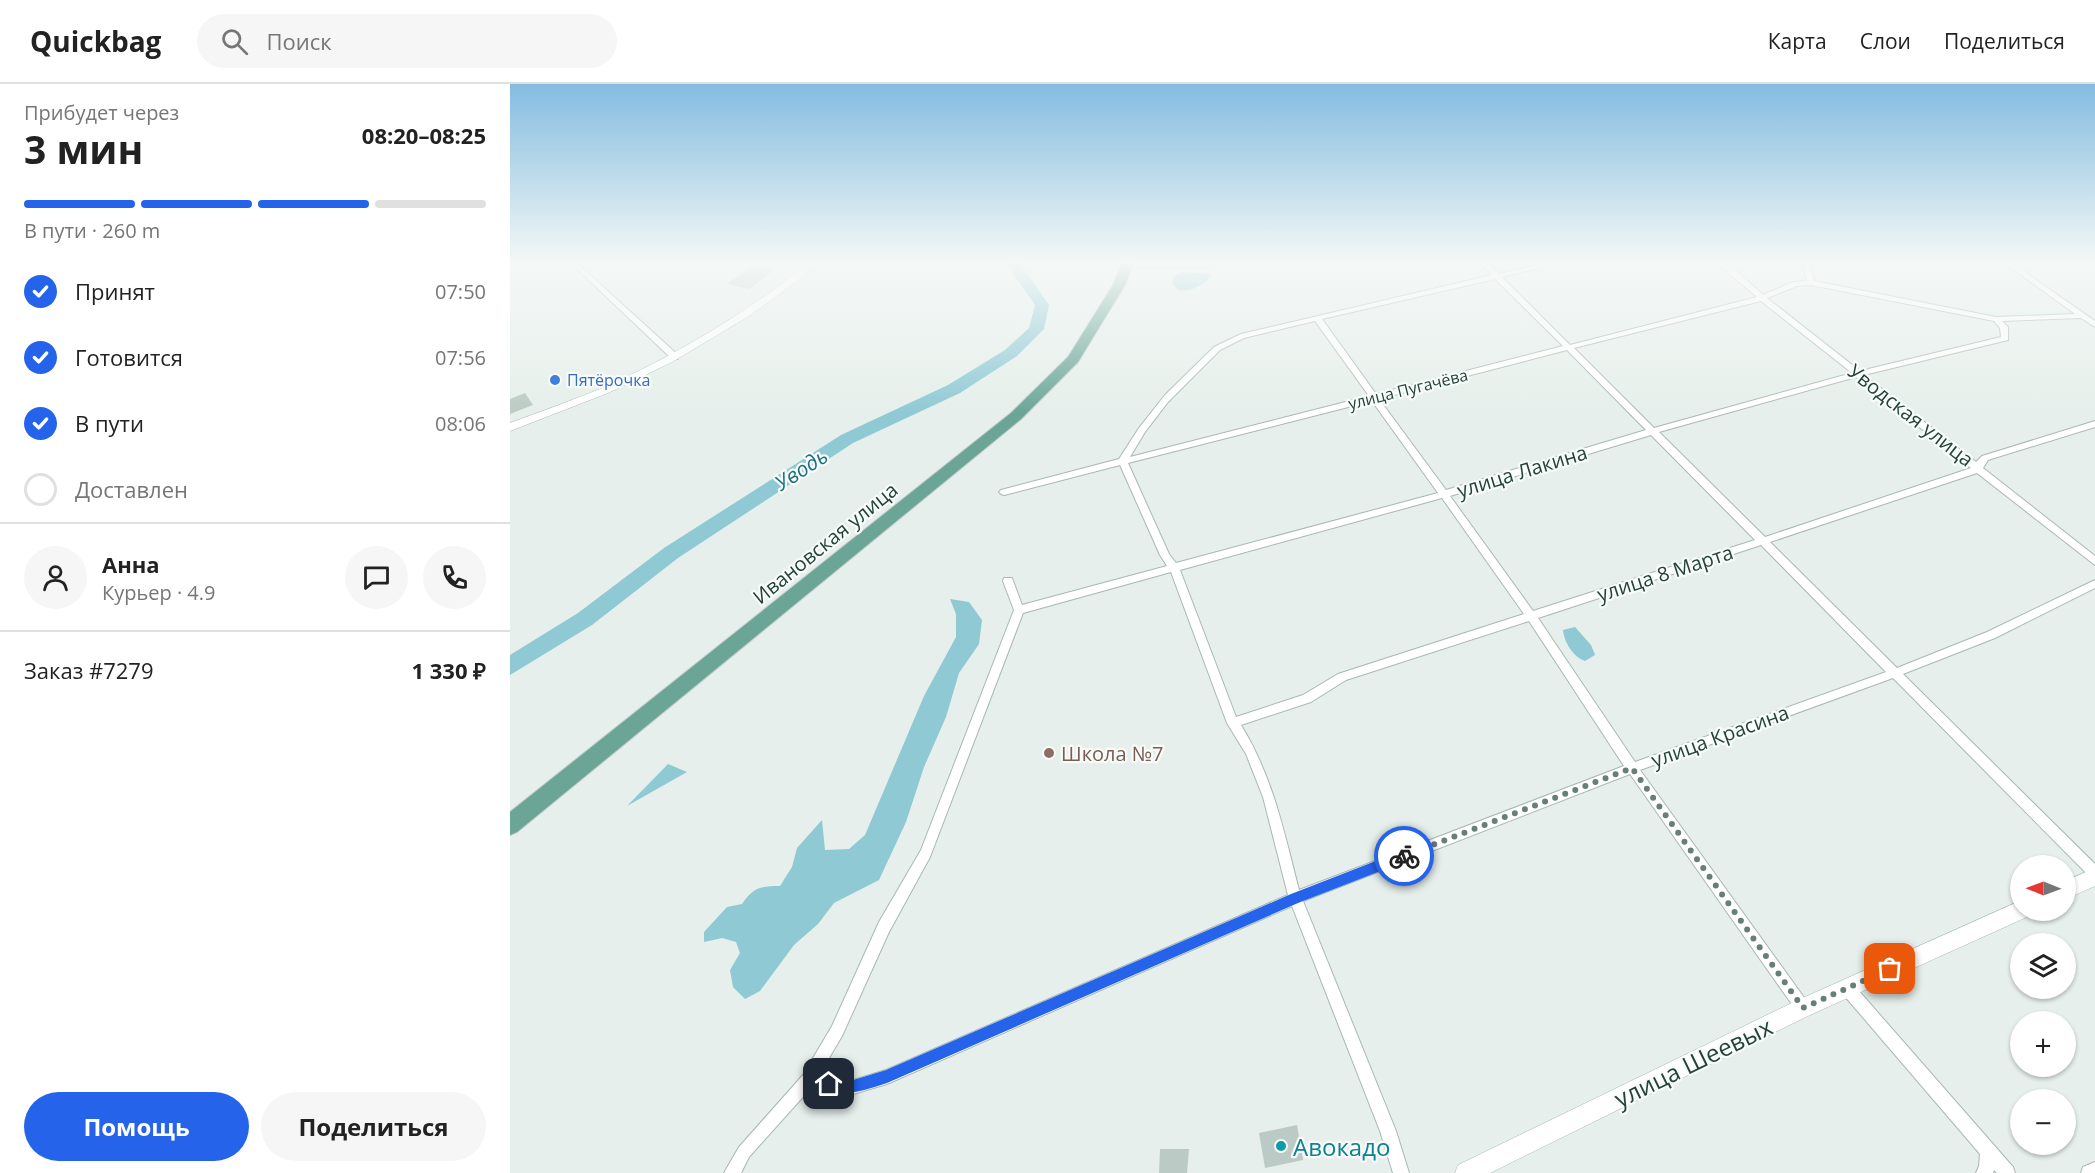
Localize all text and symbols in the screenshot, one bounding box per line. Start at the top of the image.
search box [197,14,617,68]
text: Quickbag [30,22,161,60]
icon: search [218,25,251,58]
text: Поиск [266,26,332,56]
text: Карта [1768,27,1827,55]
text: Слои [1860,27,1911,55]
text: Поделиться [1944,27,2065,55]
text: Прибудет через [24,99,179,126]
text: 08:20–08:25 [362,120,486,150]
text: 3 мин [24,122,143,175]
text: В пути · 260 m [24,217,160,244]
icon: check [24,275,57,308]
text: Принят [75,276,155,306]
text: 07:50 [435,278,486,305]
icon: check [24,341,57,374]
text: Готовится [75,342,183,372]
text: 07:56 [435,344,486,371]
street label: Уводская улица [1843,357,1979,473]
street label: улица Пугачёва [1346,363,1470,415]
place label: Пятёрочка [567,369,650,391]
marker: Пятёрочка [548,373,562,387]
icon: check [24,407,57,440]
text: В пути [75,408,144,438]
text: 08:06 [435,410,486,437]
street label: улица Лакина [1454,438,1590,504]
water label: Уводь [768,442,833,497]
text: Доставлен [75,474,188,504]
street label: Ивановская улица [747,476,903,610]
street label: улица 8 Марта [1594,538,1736,608]
button: person [24,546,87,609]
button: chat [345,546,408,609]
button: phone [423,546,486,609]
text: Анна [102,549,160,579]
text: Курьер · 4.9 [102,579,216,606]
text: Заказ #7279 [24,655,154,685]
text: 1 330 ₽ [411,655,486,685]
street label: улица Красина [1647,699,1793,773]
place label: Школа №7 [1061,740,1164,767]
marker: Школа №7 [1042,746,1056,760]
courier [1374,826,1434,886]
icon: bike [1388,840,1421,873]
north arrow [2010,855,2076,921]
map controls [2010,855,2076,1155]
button: layers [2010,933,2076,999]
pin [1864,943,1915,994]
icon: bag [1873,952,1906,985]
street label: улица Шеевых [1608,1009,1778,1115]
button: + [2010,1011,2076,1077]
pin [803,1058,854,1109]
icon: home [812,1067,845,1100]
button: − [2010,1089,2076,1155]
button: Помощь [24,1092,249,1161]
button: Поделиться [261,1092,486,1161]
place label: Авокадо [1293,1130,1390,1163]
marker: Авокадо [1274,1139,1288,1153]

